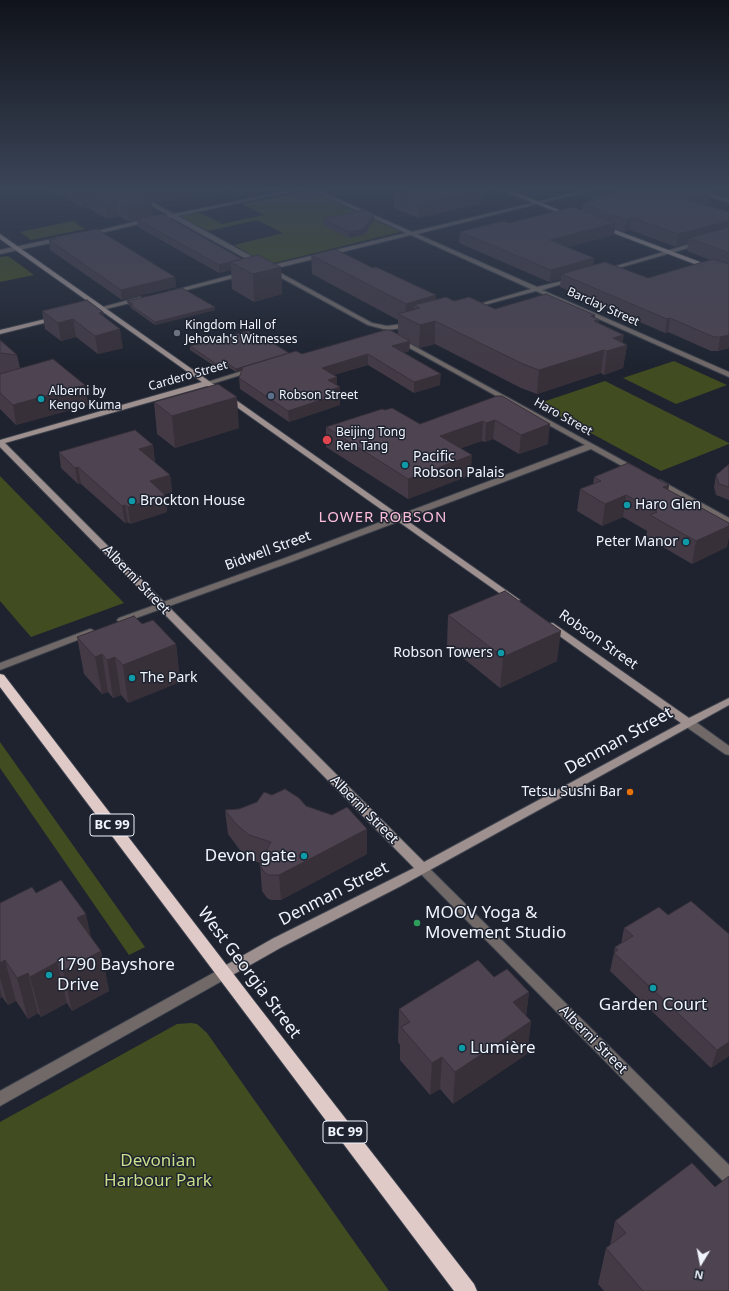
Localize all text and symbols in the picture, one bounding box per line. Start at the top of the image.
street label: Barclay Street [565,285,641,329]
place label: Kingdom Hall of Jehovah's Witnesses [185,319,298,347]
marker: Kingdom Hall of Jehovah's Witnesses [172,328,182,338]
street label: Cardero Street [147,358,229,394]
place label: Alberni by Kengo Kuma [49,385,121,413]
place label: Robson Street [279,389,358,403]
marker: Robson Street [266,391,276,401]
marker: Alberni by Kengo Kuma [36,394,46,404]
street label: Haro Street [531,395,595,439]
place label: Beijing Tong Ren Tang [336,426,406,454]
marker: Beijing Tong Ren Tang [321,434,333,446]
place label: Pacific Robson Palais [413,449,504,482]
marker: Pacific Robson Palais [400,460,410,470]
place label: Brockton House [140,493,245,509]
marker: Brockton House [127,496,137,506]
place label: Haro Glen [635,497,701,513]
marker: Haro Glen [622,500,632,510]
district label: LOWER ROBSON [319,509,447,527]
street label: Bidwell Street [223,528,313,574]
place label: Peter Manor [596,534,678,550]
marker: Peter Manor [681,537,691,547]
street label: Alberni Street [99,542,173,618]
street label: Robson Street [555,607,641,673]
place label: Robson Towers [393,645,493,661]
marker: Robson Towers [496,648,506,658]
place label: The Park [140,670,198,686]
marker: The Park [127,673,137,683]
street label: Denman Street [561,703,677,779]
street label: Alberni Street [326,772,402,848]
place label: Tetsu Sushi Bar [522,784,622,800]
marker: Tetsu Sushi Bar [625,787,635,797]
road number: BC 99 [90,814,134,836]
place label: Devon gate [205,846,296,866]
marker: Devon gate [299,851,309,861]
street label: Denman Street [276,858,392,930]
street label: West Georgia Street [193,903,305,1043]
place label: MOOV Yoga & Movement Studio [425,903,566,943]
marker: MOOV Yoga & Movement Studio [412,918,422,928]
place label: 1790 Bayshore Drive [57,955,175,995]
marker: 1790 Bayshore Drive [44,970,54,980]
marker: Garden Court [648,983,658,993]
place label: Garden Court [599,995,707,1015]
street label: Alberni Street [555,1002,631,1078]
place label: Lumière [470,1038,536,1058]
marker: Lumière [457,1043,467,1053]
road number: BC 99 [323,1121,367,1143]
park label: Devonian Harbour Park [104,1151,212,1191]
north arrow [681,1243,721,1283]
text: N [693,1267,705,1283]

